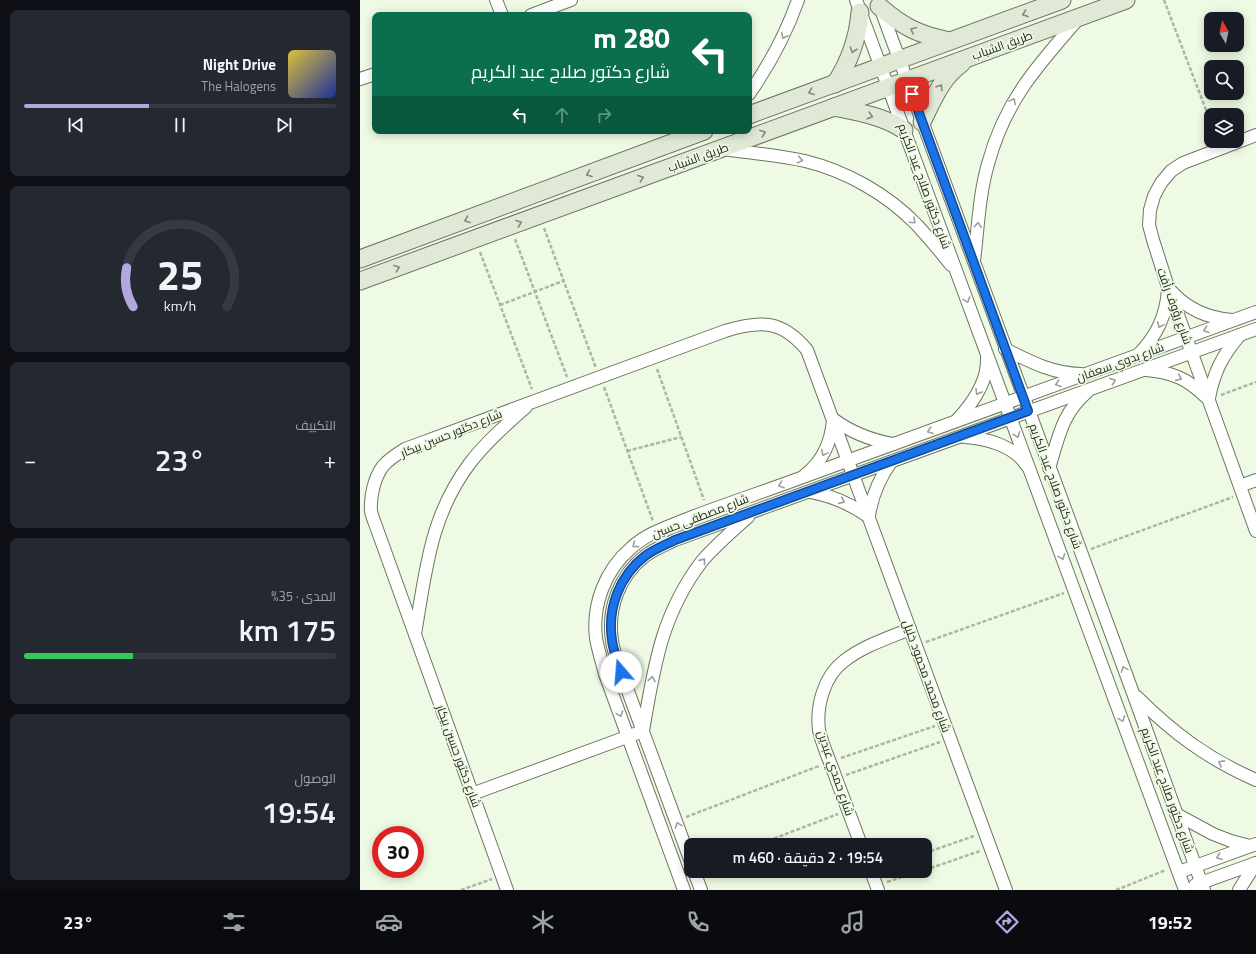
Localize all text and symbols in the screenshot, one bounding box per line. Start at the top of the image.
one-way arrow [1022,9,1029,17]
north arrow [1204,12,1244,52]
map controls [1204,12,1244,148]
text: 280 m [593,16,670,59]
street label: طريق الشباب [969,25,1035,65]
one-way arrow [910,27,918,35]
icon: left [684,28,736,80]
one-way arrow [781,32,789,39]
one-way arrow [849,46,858,53]
text: Night Drive [203,53,276,76]
text: شارع دكتور صلاح عبد الكريم [471,58,670,85]
button: search [1204,60,1244,100]
text: The Halogens [201,76,276,96]
pin [895,77,929,111]
icon: arrive [901,83,923,105]
one-way arrow [935,84,943,91]
one-way arrow [808,88,815,96]
one-way arrow [1009,98,1016,105]
icon: left [509,104,531,126]
icon: ahead [551,104,573,126]
icon: right [593,104,615,126]
button: layers [1204,108,1244,148]
one-way arrow [867,111,873,119]
icon: previous [65,114,87,136]
icon: pause [169,114,191,136]
icon: next [273,114,295,136]
street label: شارع دكتور صلاح عبد الكريم [893,120,957,252]
one-way arrow [759,129,766,138]
street label: طريق الشباب [665,137,731,177]
one-way arrow [797,156,803,164]
one-way arrow [585,170,592,178]
one-way arrow [637,174,644,182]
one-way arrow [464,215,471,223]
one-way arrow [908,217,916,224]
one-way arrow [515,219,522,227]
one-way arrow [974,222,983,228]
text: 25 [157,243,203,306]
one-way arrow [393,264,400,272]
street label: شارع رؤوف رأفت [1152,265,1198,347]
text: km/h [164,295,196,317]
one-way arrow [963,297,971,304]
one-way arrow [1157,320,1165,328]
one-way arrow [1203,326,1210,334]
street label: شارع بدوي سعفان [1073,337,1167,388]
one-way arrow [1174,373,1182,381]
one-way arrow [1110,377,1117,385]
one-way arrow [1054,380,1061,388]
one-way arrow [975,387,983,395]
street label: شارع دكتور حسين بيكار [396,404,505,462]
text: التكييف [295,415,336,435]
street label: شارع دكتور صلاح عبد الكريم [1024,420,1088,552]
one-way arrow [926,427,933,435]
one-way arrow [1013,432,1021,439]
text: 23° [155,437,205,483]
text: − [24,443,36,477]
text: + [324,443,336,477]
one-way arrow [821,449,829,456]
one-way arrow [778,481,785,489]
street label: شارع مصطفى حسين [649,489,751,543]
one-way arrow [838,496,845,504]
one-way arrow [633,540,640,547]
one-way arrow [1058,554,1066,561]
one-way arrow [698,559,705,566]
text: المدى · 35% [271,586,336,606]
text: 175 km [239,607,336,653]
street label: شارع محمد محمود خليل [898,617,956,735]
position arrow [600,651,642,693]
one-way arrow [1121,666,1129,673]
one-way arrow [648,676,656,682]
street label: شارع دكتور حسين بيكار [431,701,486,810]
one-way arrow [615,711,623,718]
one-way arrow [1117,715,1125,722]
street label: شارع دكتور صلاح عبد الكريم [1136,724,1200,856]
street label: شارع حمدي عبدين [812,728,860,819]
one-way arrow [1218,760,1225,767]
text: الوصول [295,768,336,788]
text: 19:54 [262,789,336,835]
one-way arrow [674,822,682,829]
speed limit sign: 30 [372,826,424,878]
text: 19:54 · 2 دقيقة · 460 m [733,846,883,869]
one-way arrow [1216,853,1223,861]
icon: filters [220,908,248,936]
icon: car [375,908,403,936]
icon: climate [529,908,557,936]
icon: phone [684,908,712,936]
icon: music [839,908,867,936]
icon: directions [993,908,1021,936]
text: 23° [63,909,94,936]
text: 19:52 [1148,909,1193,936]

